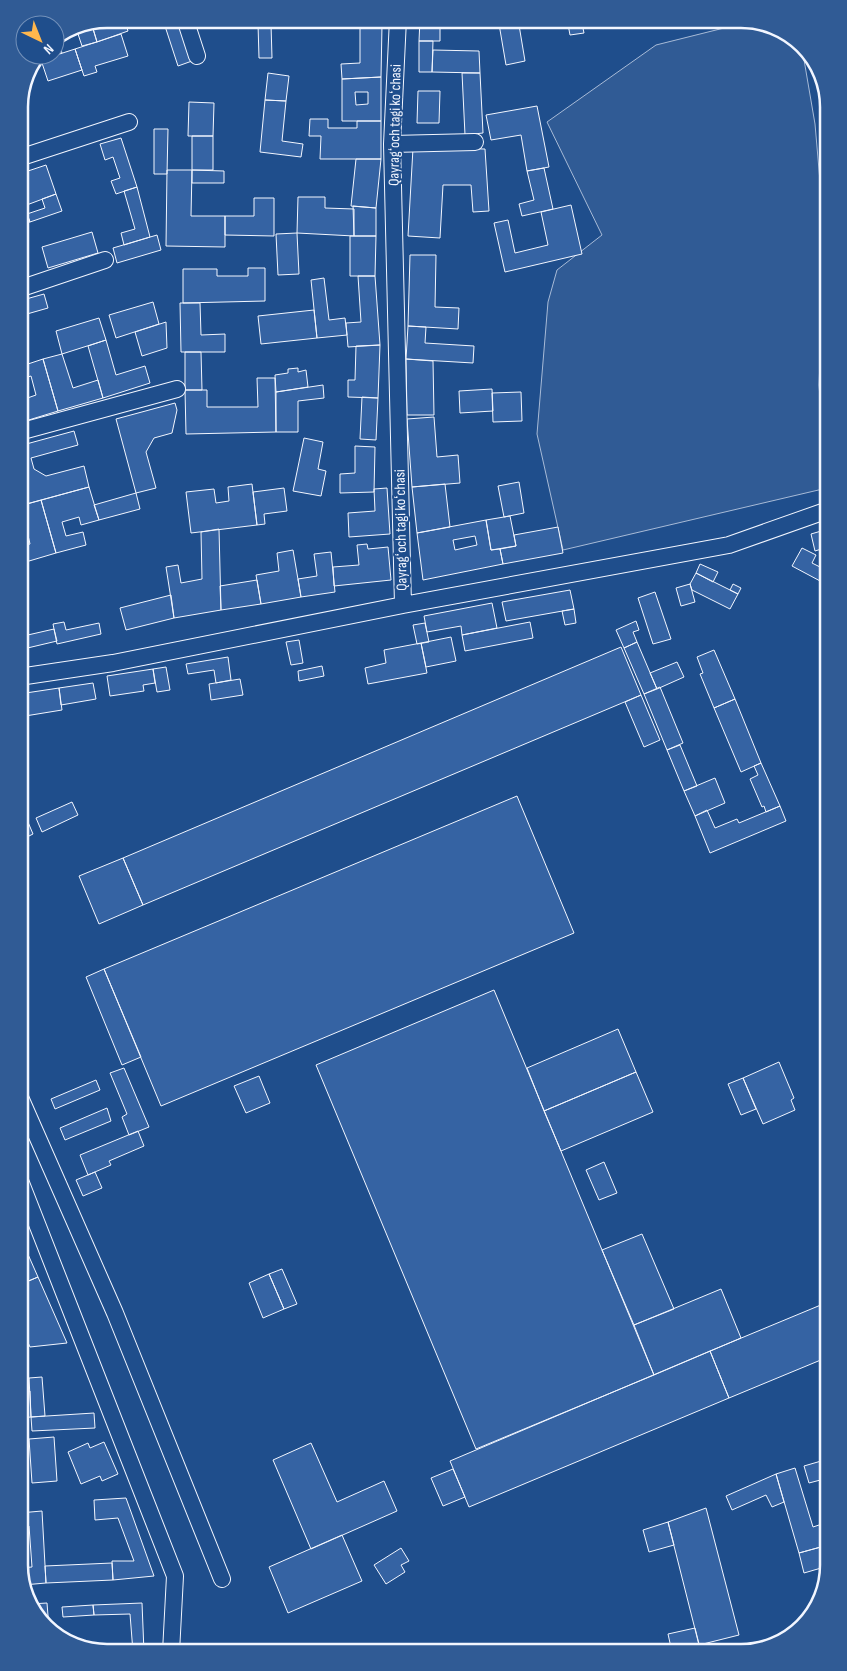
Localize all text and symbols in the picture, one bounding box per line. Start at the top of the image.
north arrow [15,15,65,65]
text: N [40,40,57,58]
street label: Qayragʻoch tagi koʻchasi [384,64,406,186]
street label: Qayragʻoch tagi koʻchasi [390,469,412,591]

